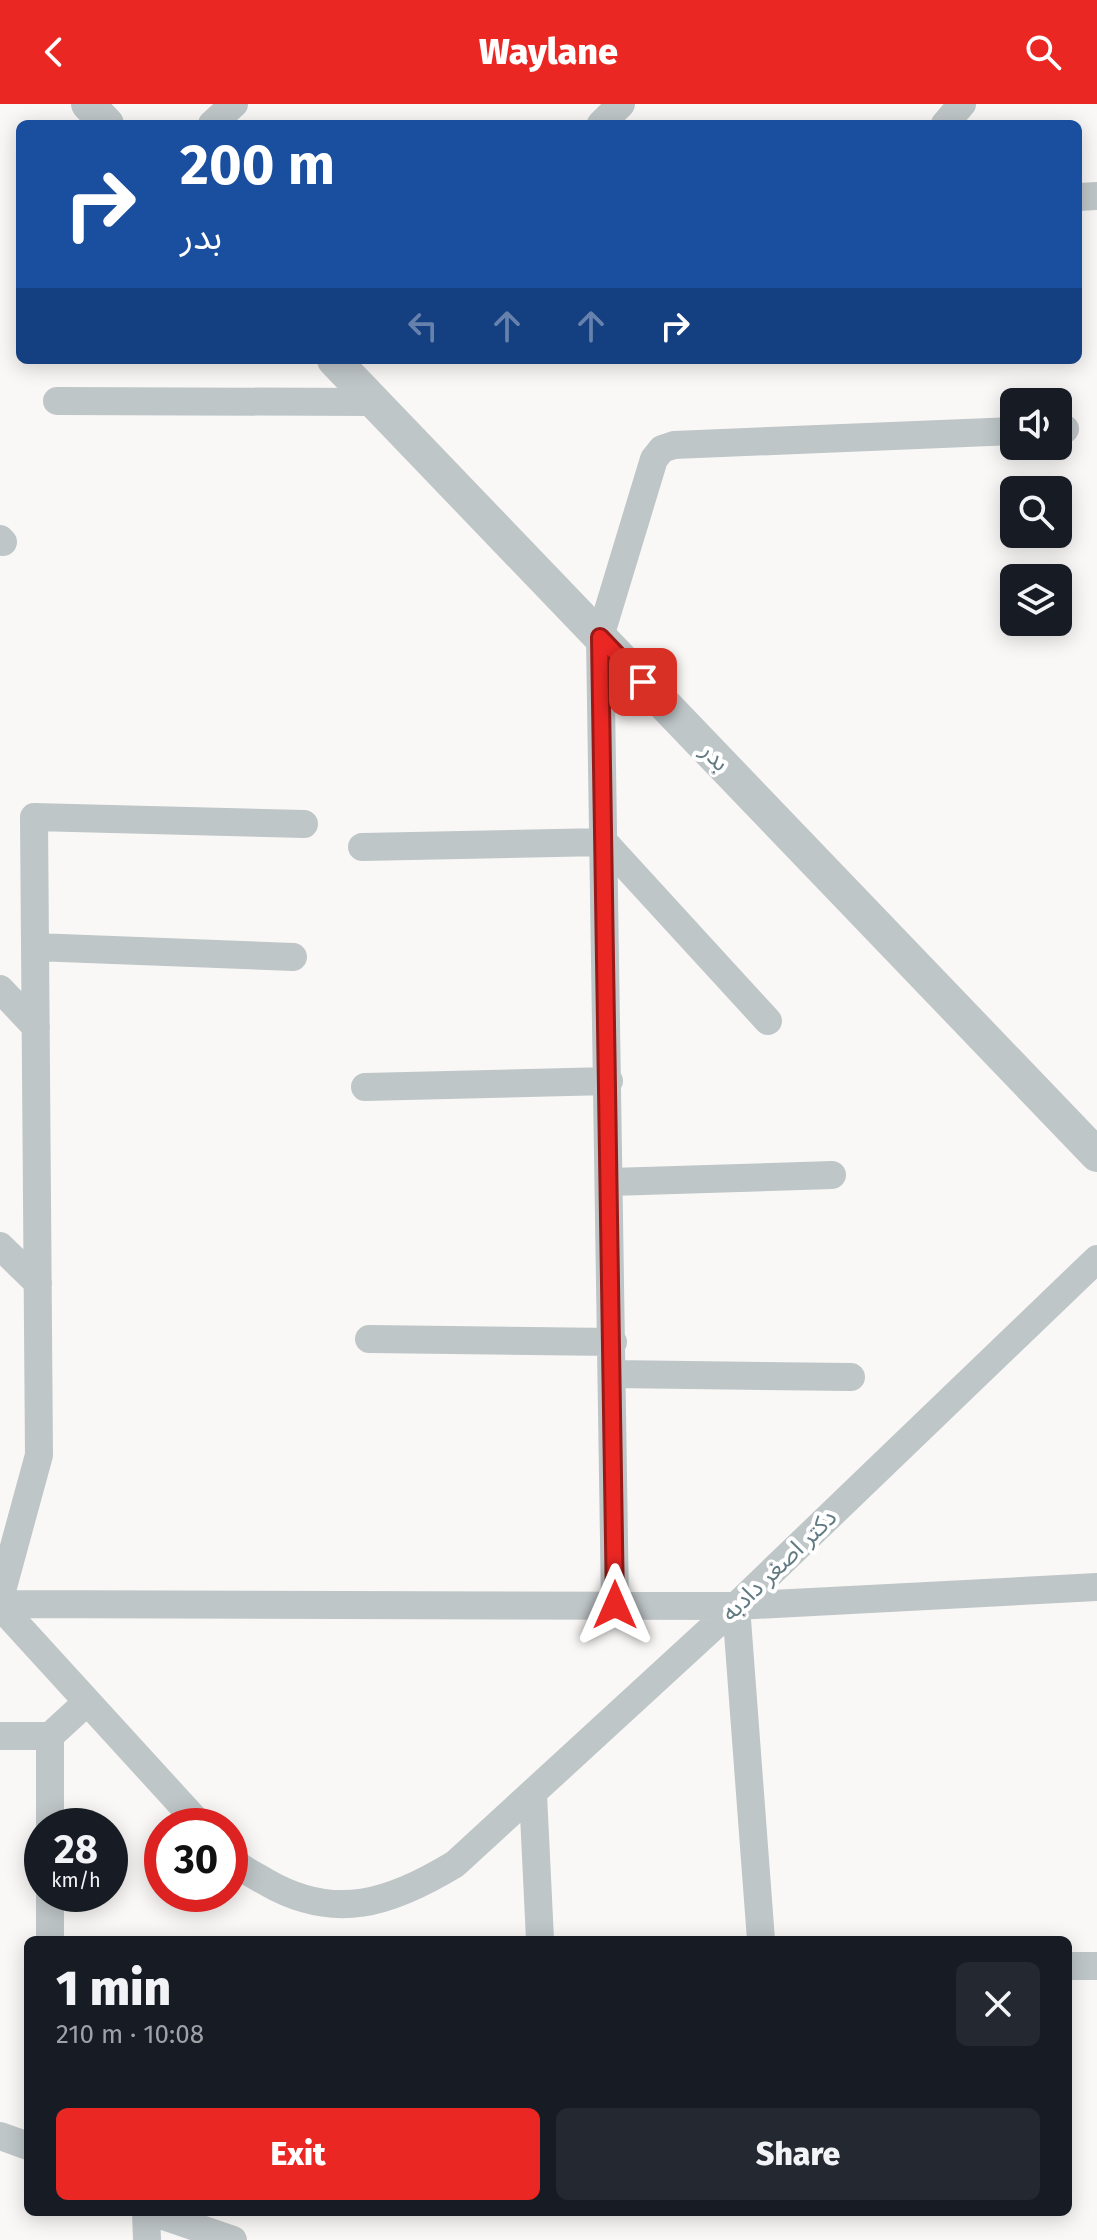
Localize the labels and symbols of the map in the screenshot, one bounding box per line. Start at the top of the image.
pin [609,648,677,716]
street label: بدر [694,736,735,777]
street label: دکتر اصغر دادبه [716,1503,842,1627]
position arrow [573,1563,657,1647]
speed limit sign: 30 [144,1808,248,1912]

